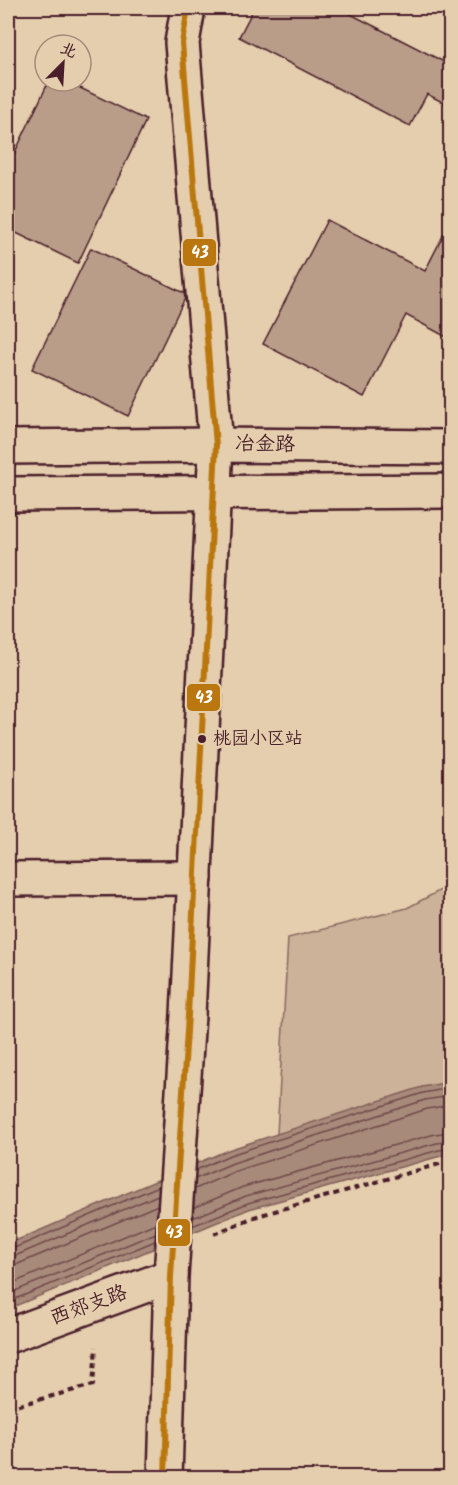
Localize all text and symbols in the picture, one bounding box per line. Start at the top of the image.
north arrow [33,33,93,93]
text: 北 [56,36,81,65]
line badge: 43 [182,238,217,267]
text: 43 [191,241,209,266]
street label: 冶金路 [235,428,296,462]
line badge: 43 [186,683,221,712]
text: 43 [195,686,213,711]
place label: 桃园小区站 [213,725,303,754]
marker: 桃园小区站 [196,733,208,745]
line badge: 43 [157,1218,191,1247]
text: 43 [165,1221,183,1246]
street label: 西郊支路 [46,1277,133,1335]

